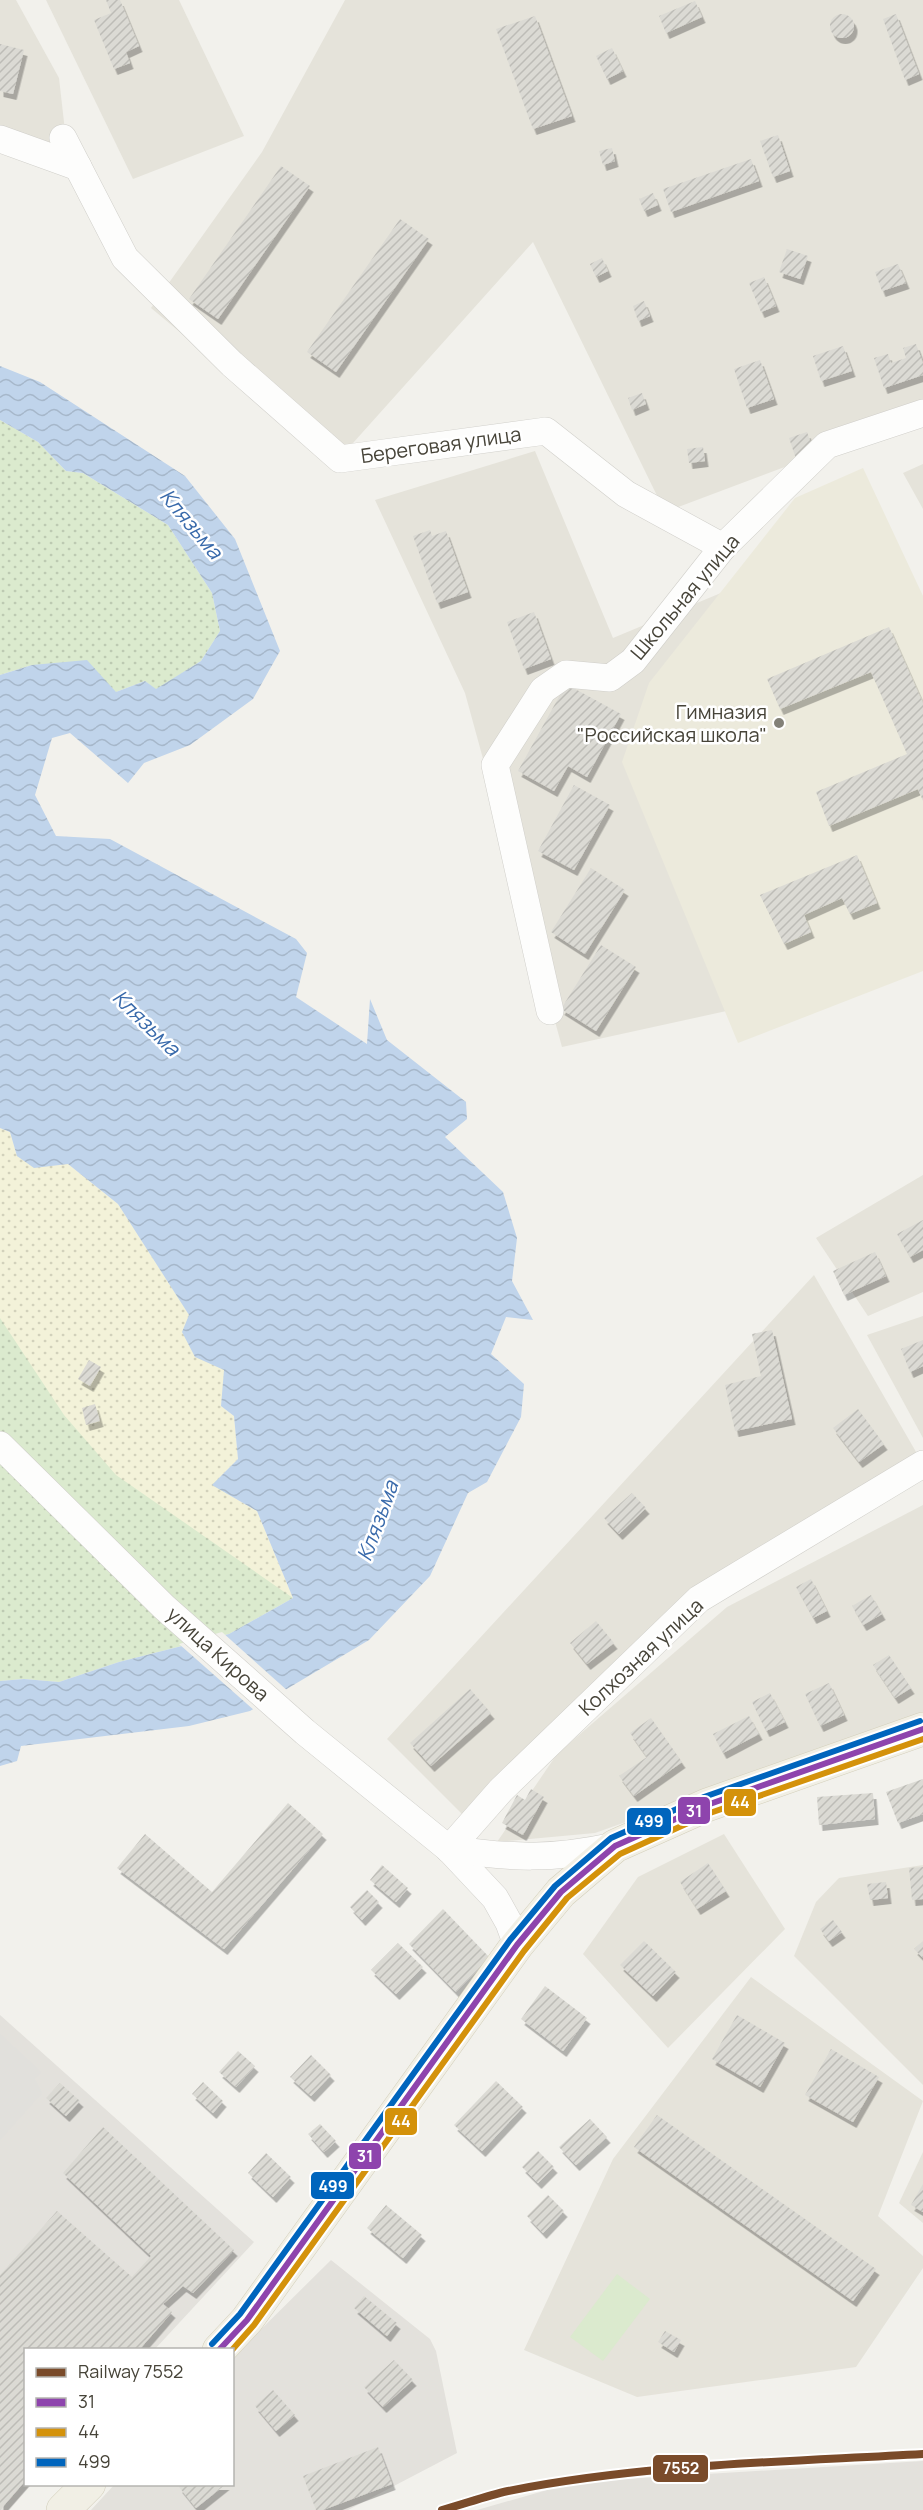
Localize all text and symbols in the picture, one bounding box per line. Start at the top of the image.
street label: Береговая улица [359,420,523,469]
water label: Клязьма [154,482,230,565]
street label: Школьная улица [624,528,745,665]
place label: Гимназия "Российская школа" [577,698,767,748]
marker: Гимназия "Российская школа" [772,716,786,730]
water label: Клязьма [107,983,187,1062]
water label: Клязьма [350,1475,405,1565]
street label: Колхозная улица [573,1592,709,1721]
street label: улица Кирова [161,1600,275,1707]
line badge: 44 [723,1788,757,1817]
text: 44 [730,1791,750,1813]
line badge: 31 [677,1796,711,1825]
text: 31 [686,1800,702,1822]
line badge: 499 [626,1807,672,1836]
text: 499 [634,1810,664,1832]
line badge: 44 [384,2107,418,2136]
text: 44 [391,2110,411,2132]
line badge: 31 [348,2142,382,2170]
text: 31 [357,2145,373,2167]
line badge: 499 [310,2171,355,2200]
text: 499 [318,2175,348,2197]
legend [24,2348,234,2486]
text: Railway 7552 [78,2359,183,2383]
text: 31 [78,2389,95,2413]
text: 44 [78,2419,99,2443]
text: 499 [78,2449,111,2473]
line badge: 7552 [652,2454,709,2483]
text: 7552 [663,2457,699,2479]

